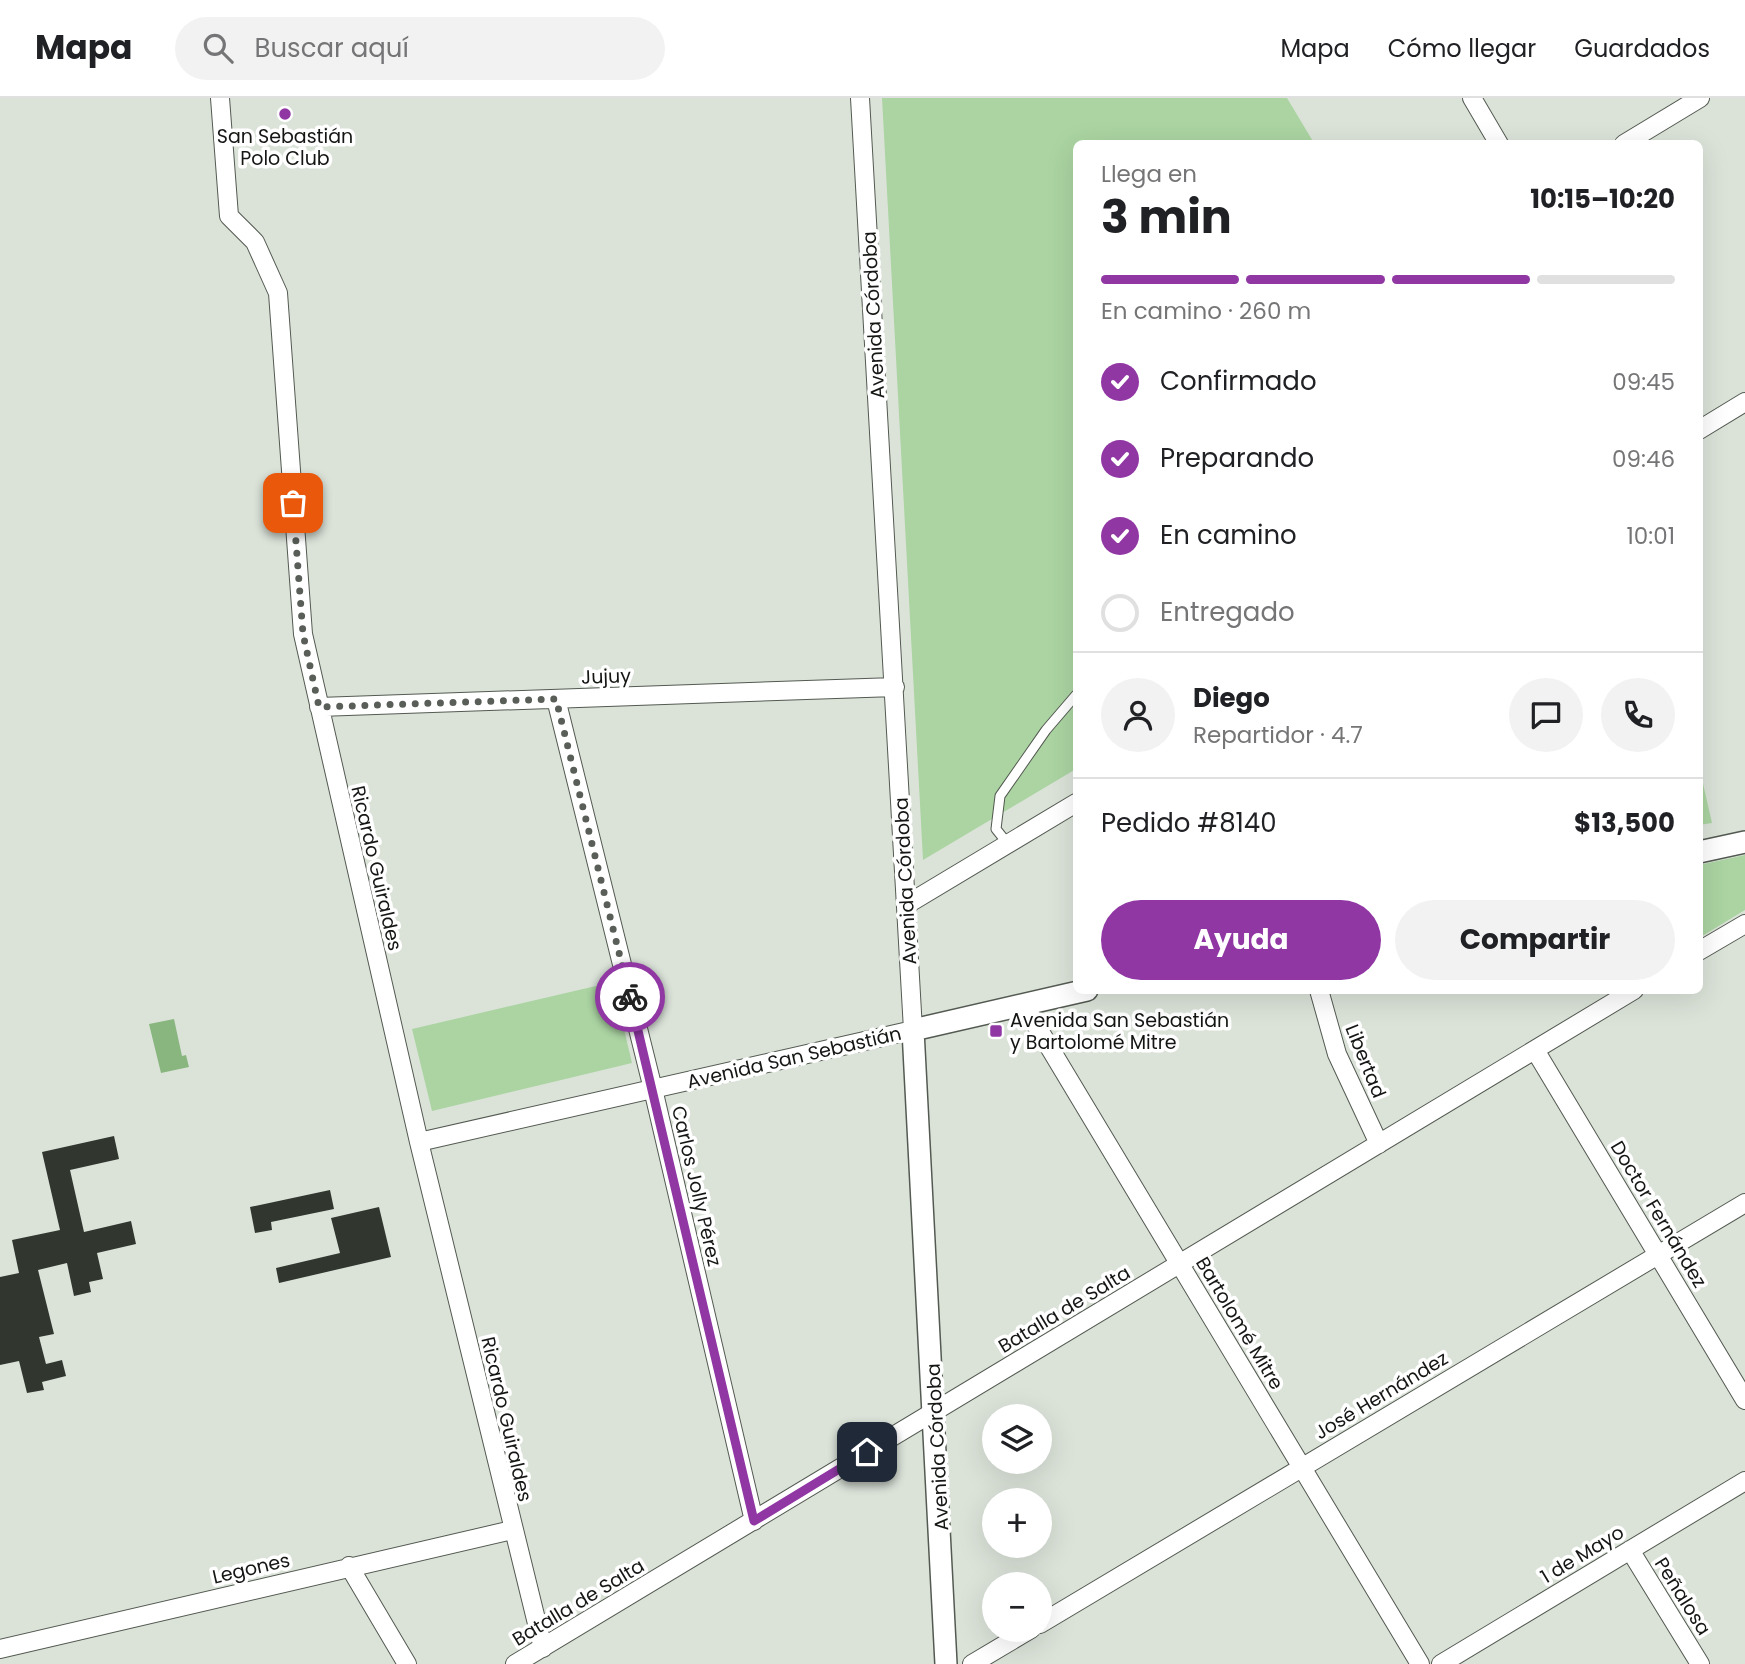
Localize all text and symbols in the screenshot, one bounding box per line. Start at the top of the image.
search box [175,17,665,80]
text: Mapa [35,24,133,71]
icon: search [199,29,237,67]
text: Buscar aquí [255,30,409,66]
text: Mapa [1280,32,1350,65]
text: Cómo llegar [1388,32,1536,65]
text: Guardados [1574,32,1710,65]
marker: San Sebastián Polo Club [277,106,293,122]
place label: San Sebastián Polo Club [217,123,353,172]
text: Llega en [1101,158,1197,190]
text: 10:15–10:20 [1530,181,1675,217]
text: 3 min [1101,185,1232,249]
street label: Avenida Córdoba [856,231,891,399]
text: En camino · 260 m [1101,295,1311,327]
icon: check [1101,363,1139,401]
text: Confirmado [1160,363,1317,399]
text: 09:45 [1612,366,1675,398]
icon: check [1101,440,1139,478]
text: Preparando [1160,440,1314,476]
text: 09:46 [1612,443,1675,475]
pin [263,473,323,533]
icon: bag [274,484,312,522]
icon: check [1101,517,1139,555]
text: En camino [1160,517,1297,553]
text: 10:01 [1626,520,1675,552]
text: Entregado [1160,594,1295,630]
street label: Jujuy [581,662,632,691]
button: person [1101,678,1175,752]
button: chat [1509,678,1583,752]
button: phone [1601,678,1675,752]
text: Diego [1193,680,1270,716]
text: Repartidor · 4.7 [1193,719,1363,751]
street label: Ricardo Guiraldes [344,783,409,953]
street label: Avenida Córdoba [888,797,923,965]
text: Pedido #8140 [1101,805,1277,841]
text: $13,500 [1574,805,1675,841]
button: Ayuda [1101,900,1381,980]
button: Compartir [1395,900,1675,980]
courier [595,962,665,1032]
icon: bike [611,978,649,1016]
place label: Avenida San Sebastián y Bartolomé Mitre [1010,1007,1229,1056]
street label: Avenida San Sebastián [684,1020,904,1095]
street label: Libertad [1339,1020,1393,1102]
marker: Avenida San Sebastián y Bartolomé Mitre [988,1023,1004,1039]
street label: Carlos Jolly Pérez [665,1103,728,1269]
street label: Doctor Fernández [1604,1136,1713,1293]
street label: Bartolomé Mitre [1189,1252,1290,1395]
street label: Batalla de Salta [993,1259,1135,1360]
street label: Ricardo Guiraldes [474,1334,539,1504]
street label: José Hernández [1309,1345,1453,1446]
street label: Avenida Córdoba [920,1363,955,1531]
map controls [982,1404,1052,1642]
button: layers [982,1404,1052,1474]
pin [837,1422,897,1482]
icon: home [848,1433,886,1471]
button: + [982,1488,1052,1558]
street label: 1 de Mayo [1535,1519,1629,1590]
street label: Legones [210,1546,293,1591]
street label: Batalla de Salta [507,1552,649,1653]
street label: Peñalosa [1648,1552,1717,1640]
button: − [982,1572,1052,1642]

